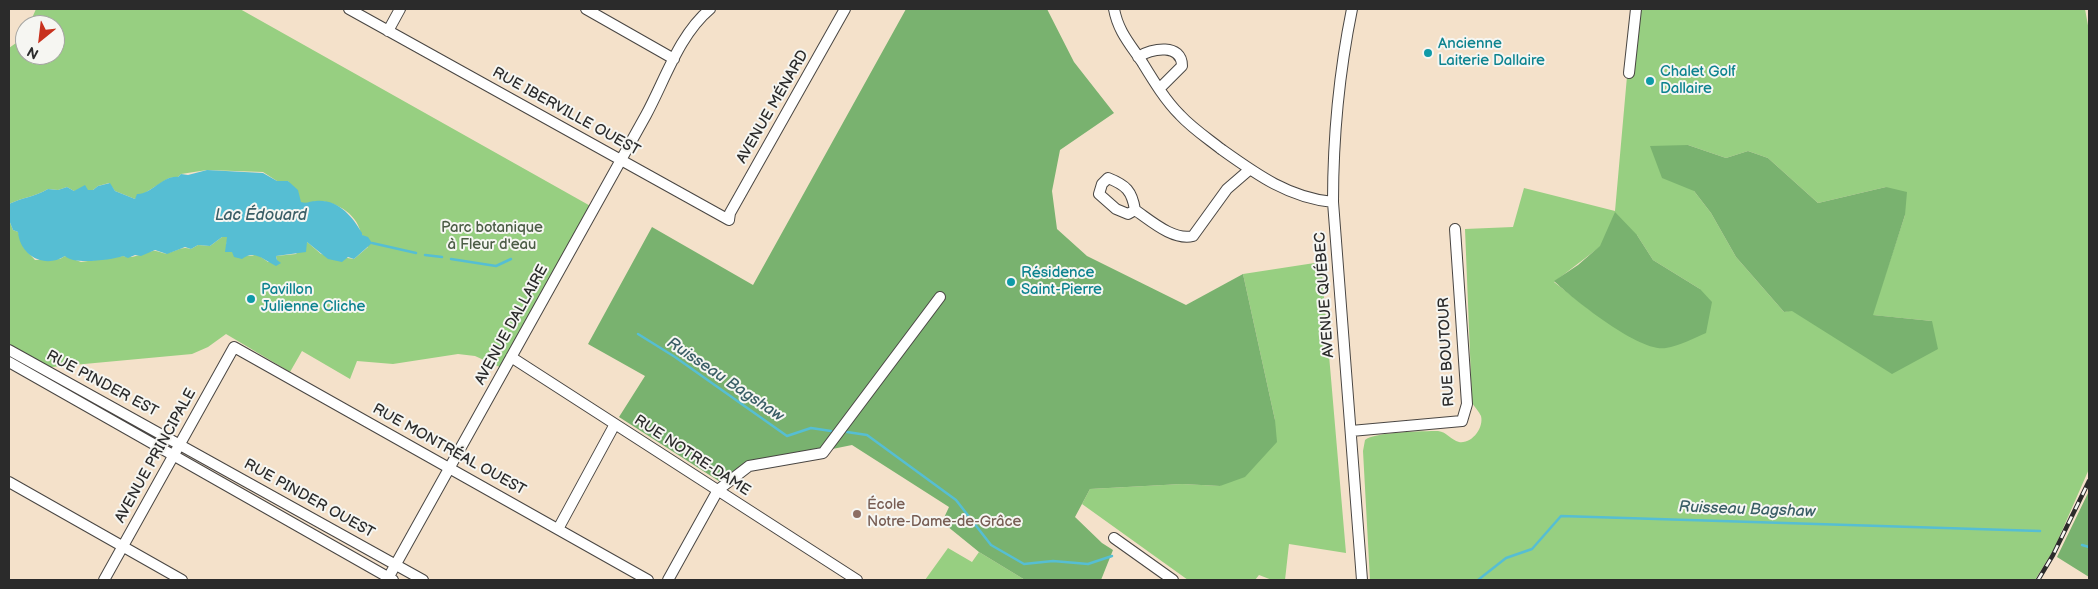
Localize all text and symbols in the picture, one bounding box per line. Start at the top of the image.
north arrow [15,15,65,65]
place label: Ancienne Laiterie Dallaire [1438,35,1545,70]
text: N [24,43,42,63]
street label: AVENUE MÉNARD [733,47,813,167]
marker: Ancienne Laiterie Dallaire [1422,47,1434,59]
place label: Chalet Golf Dallaire [1660,63,1736,98]
street label: RUE IBERVILLE OUEST [489,64,643,160]
marker: Chalet Golf Dallaire [1644,75,1656,87]
water label: Lac Édouard [215,206,307,226]
park label: Parc botanique à Fleur d'eau [441,219,543,254]
street label: AVENUE QUÉBEC [1312,231,1338,359]
street label: AVENUE DALLAIRE [472,262,552,388]
place label: Résidence Saint-Pierre [1021,264,1102,299]
marker: Résidence Saint-Pierre [1005,276,1017,288]
place label: Pavillon Julienne Cliche [261,281,365,316]
marker: Pavillon Julienne Cliche [245,293,257,305]
street label: RUE BOUTOUR [1435,297,1459,407]
water label: Ruisseau Bagshaw [663,334,787,426]
street label: RUE PINDER EST [43,347,161,421]
street label: AVENUE PRINCIPALE [112,386,200,526]
street label: RUE MONTRÉAL OUEST [369,400,529,500]
street label: RUE NOTRE-DAME [630,412,754,500]
street label: RUE PINDER OUEST [241,456,377,542]
place label: École Notre-Dame-de-Grâce [867,496,1021,531]
water label: Ruisseau Bagshaw [1678,498,1816,522]
marker: École Notre-Dame-de-Grâce [851,508,863,520]

